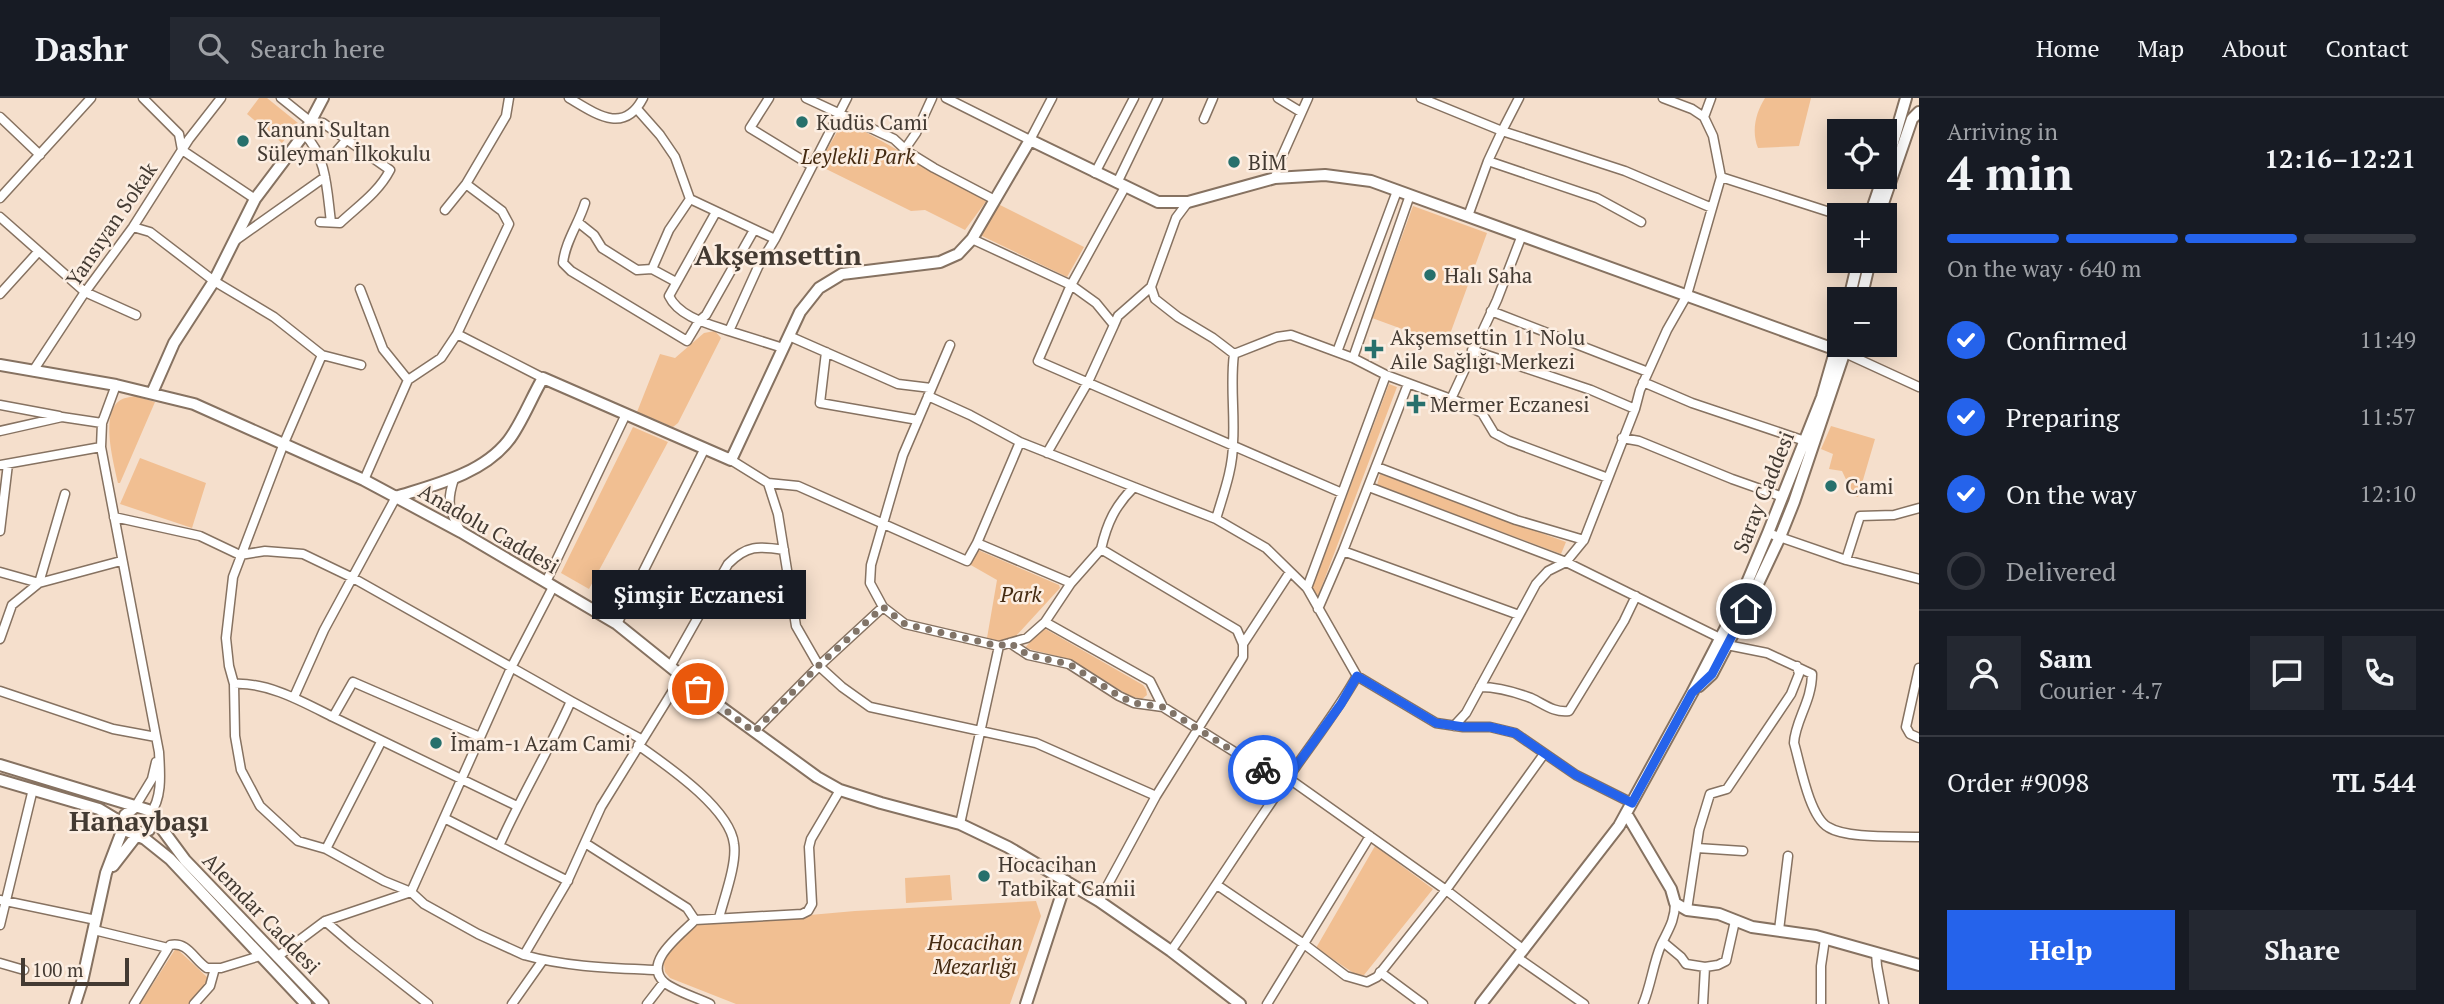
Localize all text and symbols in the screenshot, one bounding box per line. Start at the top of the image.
search box [170,17,660,80]
text: Dashr [35,27,128,70]
icon: search [194,29,232,67]
text: Search here [250,31,385,65]
text: Home [2036,32,2100,64]
text: Map [2138,32,2184,64]
text: About [2222,32,2288,64]
text: Contact [2326,32,2409,64]
place label: Kudüs Cami [816,108,928,136]
marker: Kudüs Cami [794,114,810,130]
place label: Kanuni Sultan Süleyman İlkokulu [257,115,431,167]
text: Arriving in [1947,116,2058,147]
map controls [1827,119,1897,357]
button: locate [1827,119,1897,189]
marker: Kanuni Sultan Süleyman İlkokulu [235,133,251,149]
text: 12:16–12:21 [2264,141,2416,175]
park label: Leylekli Park [800,142,916,170]
text: 4 min [1947,142,2073,203]
place label: BİM [1248,148,1287,176]
marker: BİM [1226,154,1242,170]
street label: Yansıyan Sokak [59,156,163,292]
button: + [1827,203,1897,273]
district label: Akşemsettin [694,236,862,273]
text: On the way · 640 m [1947,253,2141,284]
place label: Halı Saha [1444,261,1533,289]
marker: Halı Saha [1422,267,1438,283]
button: − [1827,287,1897,357]
icon: check [1947,321,1985,359]
place label: Akşemsettin 11 Nolu Aile Sağlığı Merkezi [1390,323,1585,375]
text: Confirmed [2006,323,2127,357]
text: 11:49 [2359,324,2416,355]
marker: Akşemsettin 11 Nolu Aile Sağlığı Merkezi [1364,339,1384,359]
place label: Mermer Eczanesi [1430,390,1590,418]
marker: Mermer Eczanesi [1408,396,1424,412]
icon: check [1947,398,1985,436]
text: Preparing [2006,400,2119,434]
text: 11:57 [2359,401,2416,432]
street label: Saray Caddesi [1726,427,1800,557]
place label: Cami [1845,472,1894,500]
icon: check [1947,475,1985,513]
street label: Anadolu Caddesi [414,476,564,580]
text: On the way [2006,477,2137,511]
marker: Cami [1823,478,1839,494]
text: 12:10 [2359,478,2416,509]
text: Delivered [2006,554,2116,588]
callout: Şimşir Eczanesi [591,570,805,619]
text: Şimşir Eczanesi [614,579,784,610]
pin [1716,579,1776,639]
park label: Park [999,580,1043,608]
icon: home [1727,590,1765,628]
button: person [1947,636,2021,710]
button: chat [2250,636,2324,710]
button: phone [2342,636,2416,710]
text: Sam [2039,641,2092,675]
pin [668,659,728,719]
icon: bag [679,670,717,708]
text: Courier · 4.7 [2039,675,2163,706]
place label: İmam-ı Azam Cami [450,729,631,757]
marker: İmam-ı Azam Cami [428,735,444,751]
courier [1228,735,1298,805]
icon: bike [1244,751,1282,789]
text: Order #9098 [1947,765,2089,799]
text: TL 544 [2332,765,2416,799]
district label: Hanaybaşı [69,802,209,839]
street label: Alemdar Caddesi [197,846,327,980]
place label: Hocacihan Tatbikat Camii [998,850,1136,902]
marker: Hocacihan Tatbikat Camii [976,868,992,884]
button: Help [1947,910,2175,990]
button: Share [2189,910,2416,990]
park label: Hocacihan Mezarlığı [926,928,1023,980]
scale bar [21,955,130,987]
text: 100 m [32,957,83,982]

